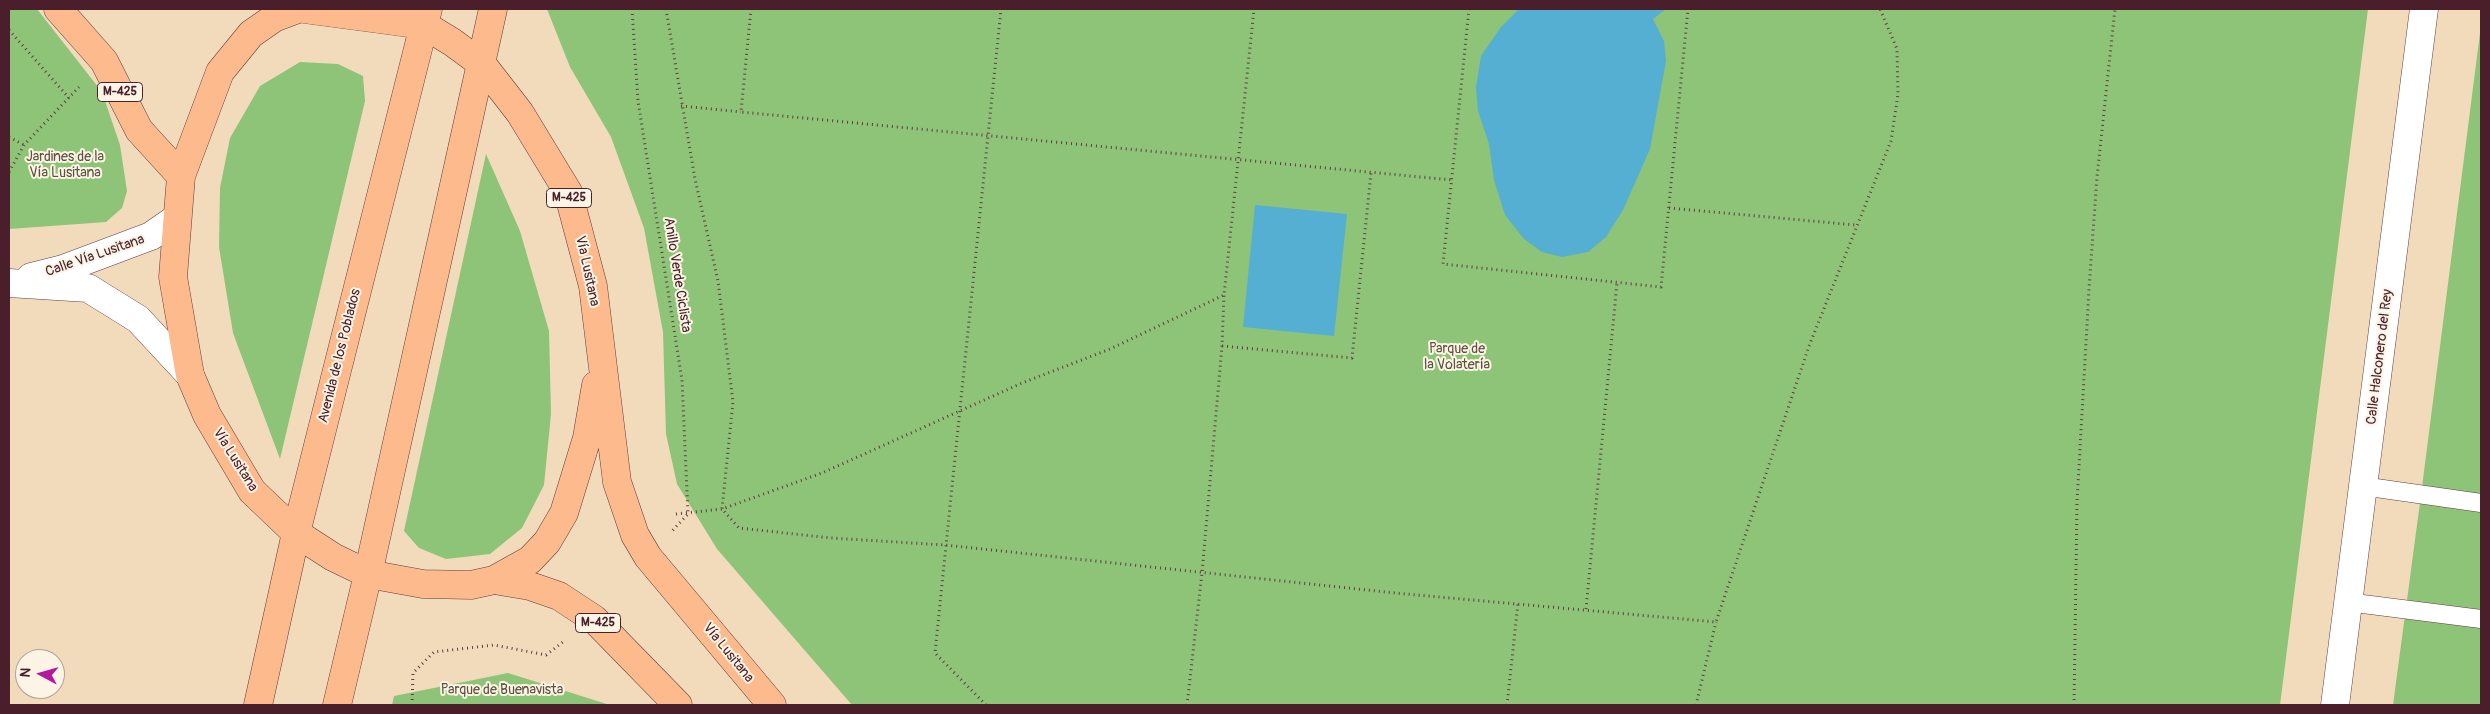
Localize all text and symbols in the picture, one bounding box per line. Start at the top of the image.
road number: M-425 [98,82,142,101]
park label: Jardines de la Vía Lusitana [26,149,104,182]
road number: M-425 [546,188,592,208]
street label: Anillo Verde Ciclista [660,216,694,334]
street label: Calle Vía Lusitana [43,231,147,281]
street label: Vía Lusitana [571,234,603,308]
street label: Avenida de los Poblados [315,287,365,425]
street label: Calle Halconero del Rey [2363,288,2397,426]
park label: Parque de la Volatería [1424,341,1490,374]
street label: Vía Lusitana [209,425,261,495]
road number: M-425 [576,614,620,632]
street label: Vía Lusitana [699,620,757,686]
north arrow [15,649,65,699]
text: N [17,667,35,678]
park label: Parque de Buenavista [441,682,563,698]

